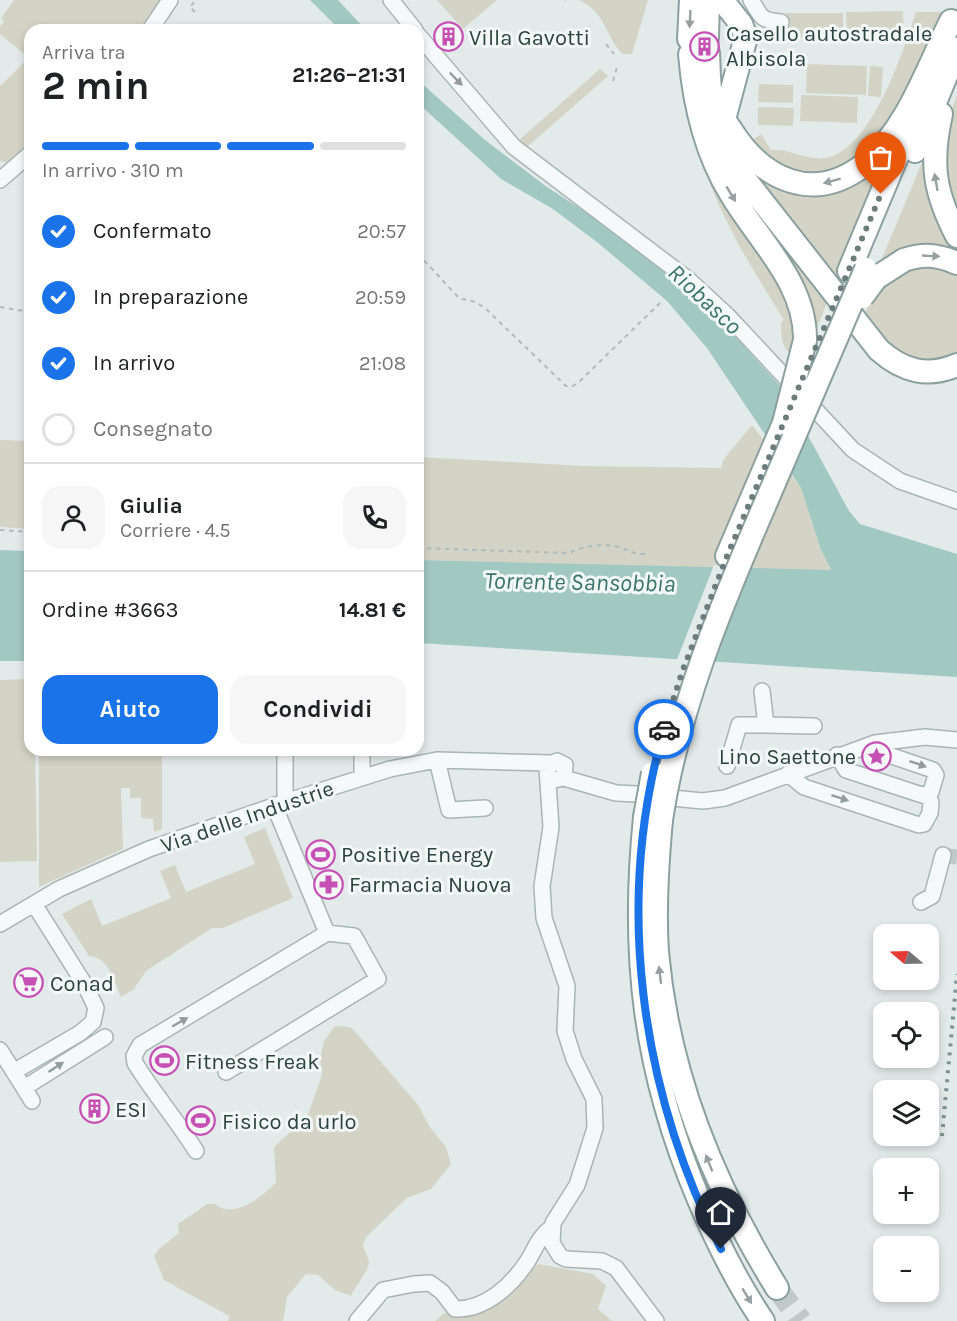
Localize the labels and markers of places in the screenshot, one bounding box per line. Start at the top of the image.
building icon: Villa Gavotti [432,21,464,53]
place label: Casello autostradale Albisola [726,21,932,72]
place label: Villa Gavotti [469,25,590,51]
building icon: Casello autostradale Albisola [689,30,721,62]
pin [855,132,906,194]
place icon: Lino Saettone [861,740,893,772]
place label: Lino Saettone [719,744,856,770]
sports icon: Positive Energy [304,838,336,870]
place label: Positive Energy [341,842,493,868]
pharmacy icon: Farmacia Nuova [312,868,344,900]
place label: Farmacia Nuova [349,872,512,898]
supermarket icon: Conad [13,967,45,999]
place label: Conad [50,971,114,997]
sports icon: Fitness Freak [148,1045,180,1077]
place label: Fitness Freak [185,1049,320,1075]
building icon: ESI [78,1093,110,1125]
place label: ESI [115,1097,147,1123]
sports icon: Fisico da urlo [185,1105,217,1137]
place label: Fisico da urlo [222,1109,357,1135]
pin [695,1187,746,1249]

